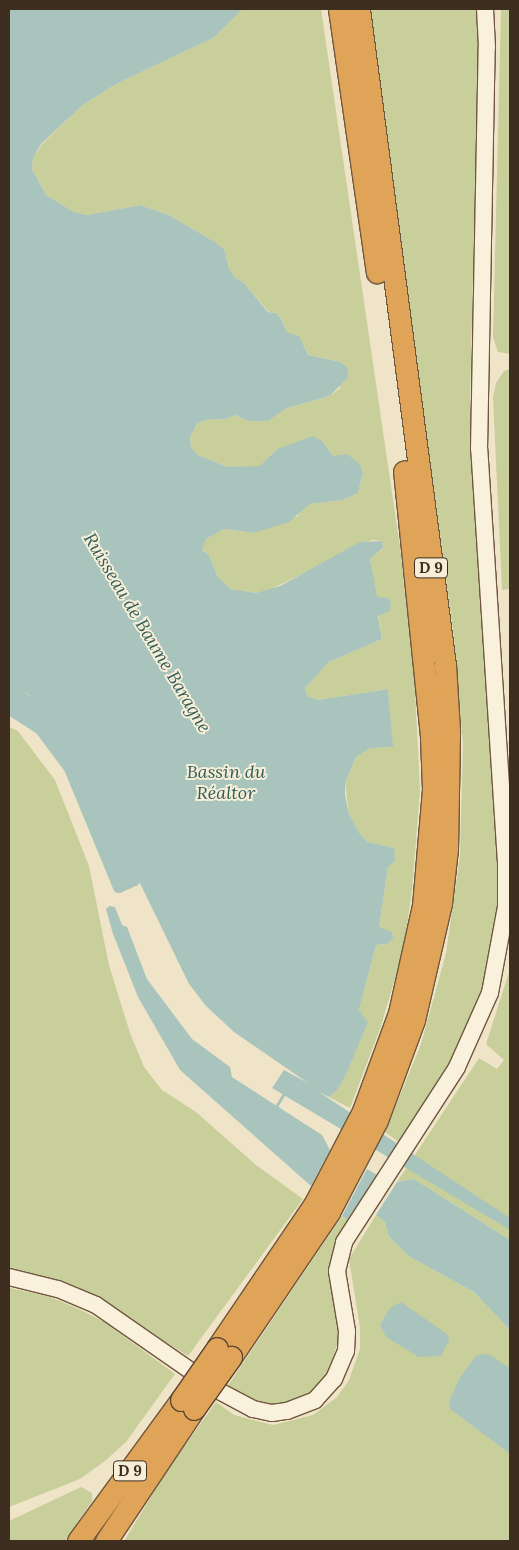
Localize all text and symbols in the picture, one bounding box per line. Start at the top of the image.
water label: Ruisseau de Baume Baragne [79,529,215,737]
road number: D 9 [414,556,448,580]
water label: Bassin du Réaltor [187,762,265,804]
road number: D 9 [112,1458,148,1484]

